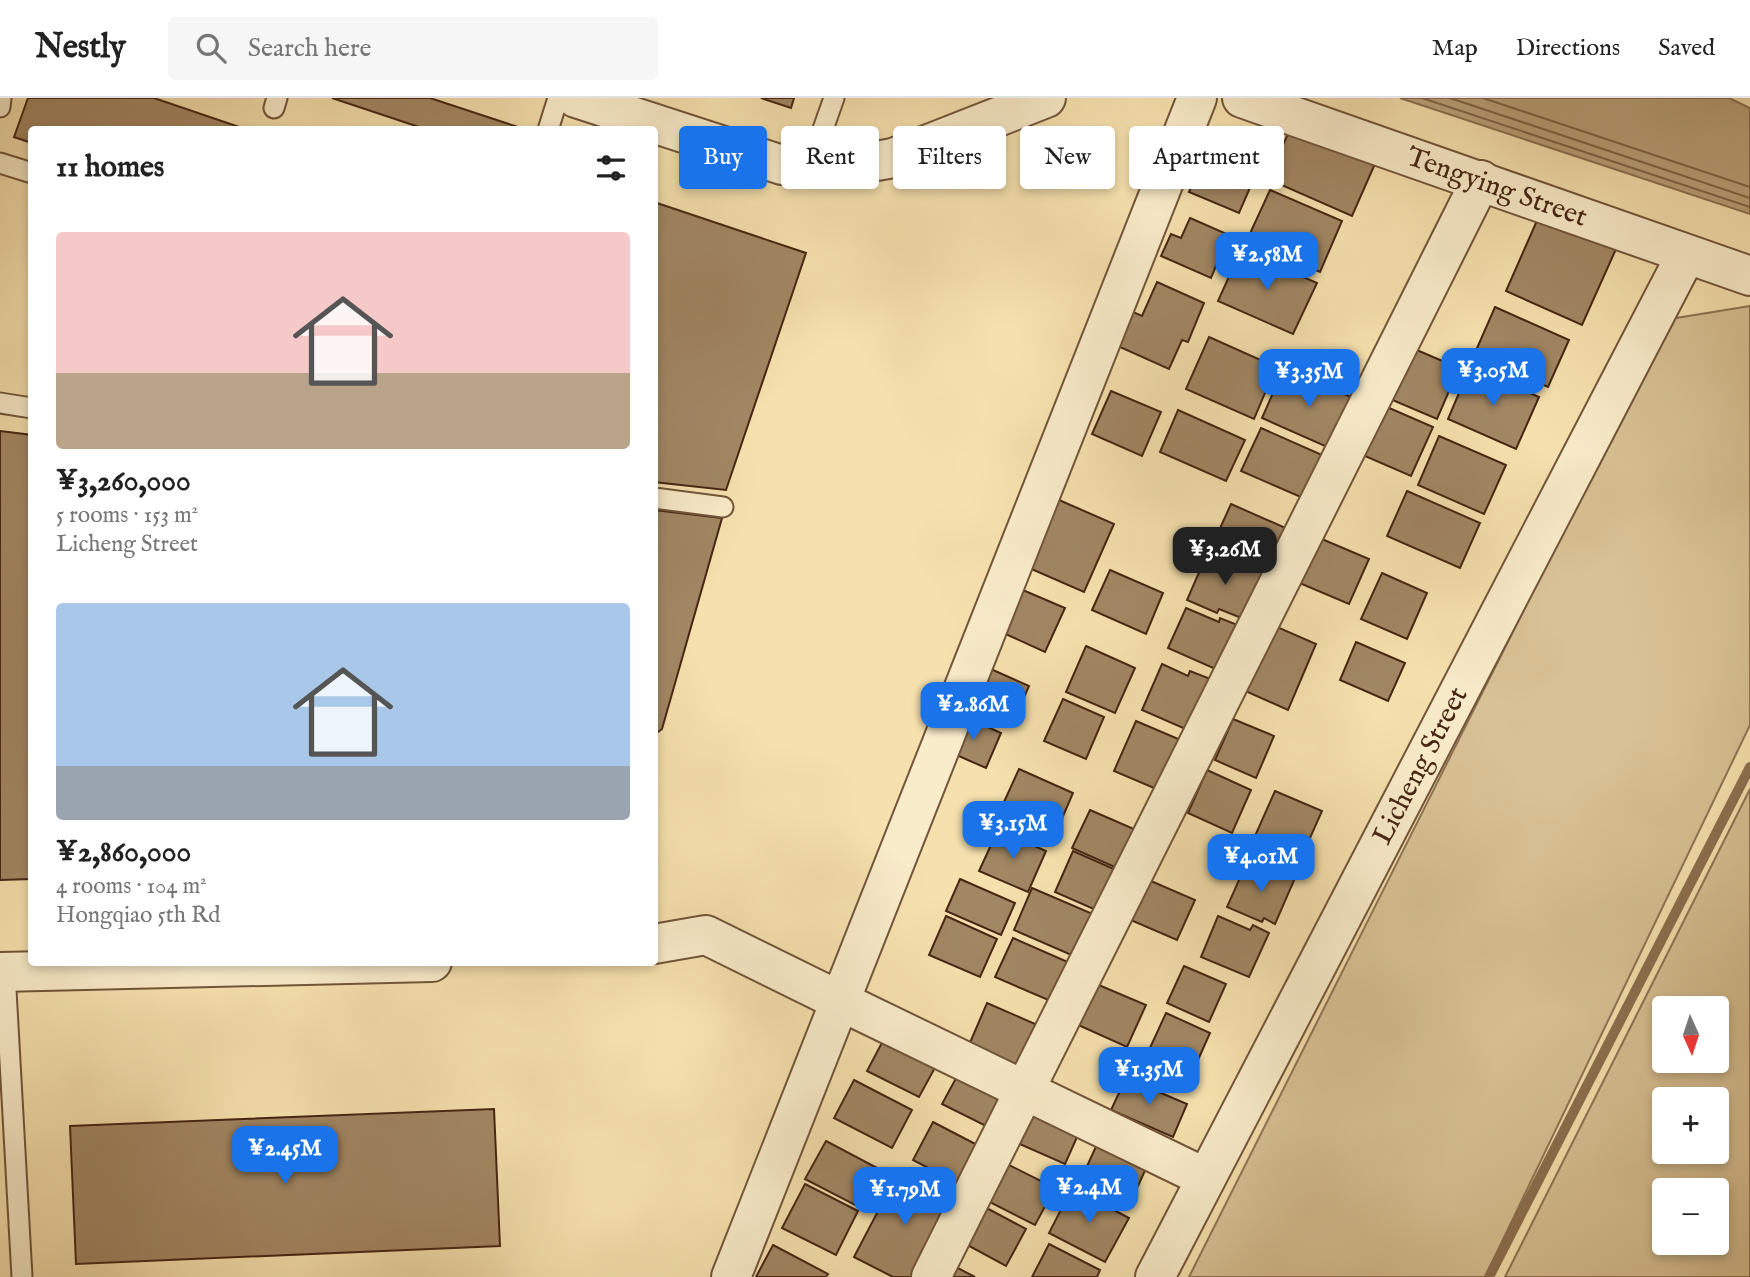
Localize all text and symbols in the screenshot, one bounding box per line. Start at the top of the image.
search box [168,17,658,80]
text: Nestly [35,27,126,69]
icon: search [192,29,230,67]
text: Search here [248,32,372,65]
text: Map [1432,33,1478,64]
text: Directions [1516,33,1620,64]
text: Saved [1658,33,1715,64]
chip: Buy [679,126,767,189]
chip: Rent [781,126,879,189]
chip: Filters [893,126,1006,189]
chip: New [1020,126,1115,189]
chip: Apartment [1129,126,1284,189]
street label: Tengying Street [1402,140,1592,235]
text: 11 homes [56,149,164,187]
icon: filters [592,149,630,187]
pin: ¥2.58M [1210,232,1324,292]
text: ¥2.58M [1231,240,1303,269]
icon: home [280,278,406,404]
pin: ¥3.05M [1436,348,1550,408]
pin: ¥3.35M [1252,350,1366,409]
text: ¥3.05M [1457,356,1529,385]
text: ¥3.35M [1275,357,1343,386]
text: ¥3,260,000 [56,463,191,501]
text: 5 rooms · 153 m² [56,501,198,530]
pin: ¥3.26M [1168,528,1282,587]
text: Licheng Street [56,530,198,559]
text: ¥3.26M [1189,535,1261,564]
icon: home [280,649,406,775]
street label: Licheng Street [1365,681,1476,851]
pin: ¥2.86M [916,682,1030,742]
text: ¥2.86M [937,690,1009,719]
pin: ¥3.15M [956,802,1070,861]
text: ¥3.15M [979,809,1047,838]
text: ¥2,860,000 [56,834,191,872]
pin: ¥4.01M [1204,834,1318,894]
text: ¥4.01M [1224,842,1298,871]
text: 4 rooms · 104 m² [56,872,207,901]
text: Hongqiao 5th Rd [56,901,221,930]
north arrow [1652,996,1729,1073]
map controls [1652,996,1729,1255]
pin: ¥1.35M [1092,1048,1206,1107]
text: ¥1.35M [1115,1055,1183,1084]
button: + [1652,1087,1729,1164]
pin: ¥2.45M [228,1126,342,1186]
text: ¥2.45M [248,1134,322,1163]
pin: ¥2.4M [1040,1166,1138,1225]
pin: ¥1.79M [848,1168,962,1227]
text: ¥2.4M [1056,1173,1122,1202]
text: ¥1.79M [869,1175,941,1204]
button: − [1652,1178,1729,1255]

